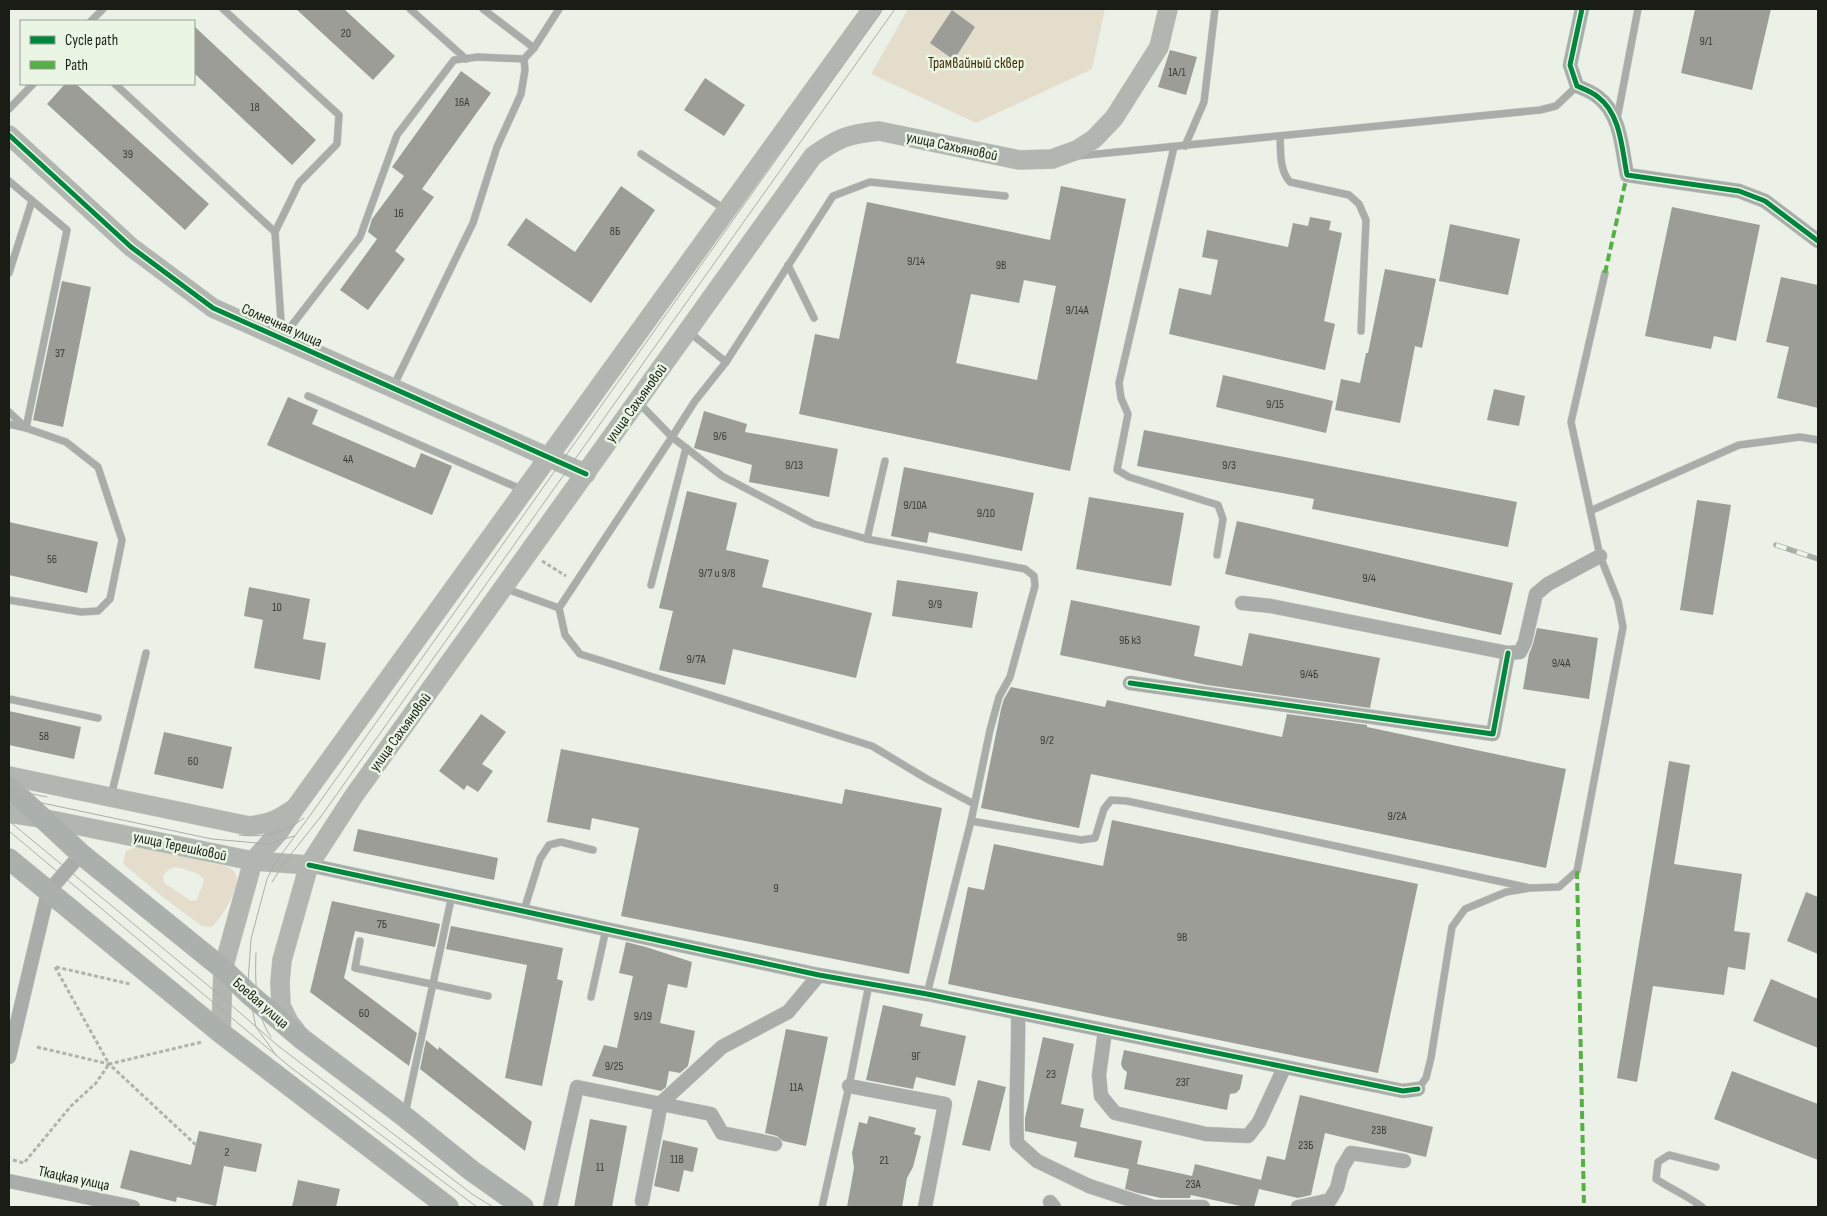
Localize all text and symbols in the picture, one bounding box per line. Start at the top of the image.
legend [20,20,195,85]
house number: 20 [341,26,351,41]
text: Cycle path [65,31,118,50]
house number: 9/1 [1699,34,1713,49]
park label: Трамвайный сквер [928,54,1024,73]
text: Path [65,56,88,75]
house number: 1А/1 [1168,65,1187,80]
house number: 16А [455,95,470,110]
house number: 18 [250,100,260,115]
street label: улица Сахьяновой [904,128,999,165]
house number: 39 [123,147,133,162]
house number: 16 [394,206,404,221]
house number: 8Б [610,224,620,239]
house number: 9/14 [907,254,925,269]
house number: 9В [996,258,1006,273]
street label: Солнечная улица [238,299,325,352]
house number: 9/14А [1065,303,1089,318]
house number: 37 [55,346,65,361]
street label: улица Сахьяновой [601,360,671,446]
house number: 9/15 [1266,397,1284,412]
house number: 9/6 [713,429,727,444]
house number: 4А [343,452,354,467]
house number: 9/13 [785,458,803,473]
house number: 9/3 [1222,458,1236,473]
house number: 9/10А [903,498,928,513]
house number: 9/10 [977,506,995,521]
house number: 56 [47,552,57,567]
house number: 9/7 и 9/8 [698,566,736,581]
house number: 9/4 [1362,571,1376,586]
house number: 9/9 [928,597,942,612]
house number: 10 [272,600,282,615]
house number: 9Б к3 [1119,633,1141,648]
house number: 9/7А [686,652,706,667]
house number: 9/4А [1552,656,1571,671]
house number: 9/4Б [1300,667,1318,682]
street label: улица Сахьяновой [365,689,435,775]
house number: 58 [39,729,49,744]
house number: 9/2 [1040,733,1054,748]
house number: 60 [188,754,198,769]
house number: 9/2А [1388,809,1407,824]
street label: улица Терешковой [131,827,228,866]
house number: 9 [773,881,779,896]
house number: 7Б [377,917,387,932]
house number: 9В [1177,930,1187,945]
street label: Боевая улица [229,974,293,1033]
house number: 60 [359,1006,369,1021]
house number: 9/19 [634,1009,652,1024]
house number: 9Г [911,1049,921,1064]
house number: 9/25 [605,1059,623,1074]
house number: 23 [1046,1067,1056,1082]
house number: 23Г [1176,1075,1191,1090]
house number: 11А [789,1080,804,1095]
house number: 23В [1371,1123,1387,1138]
house number: 23Б [1298,1138,1314,1153]
house number: 2 [225,1145,230,1160]
house number: 11В [670,1152,684,1167]
house number: 21 [879,1153,889,1168]
house number: 11 [596,1160,605,1175]
street label: Ткацкая улица [36,1162,112,1195]
house number: 23А [1185,1177,1201,1192]

